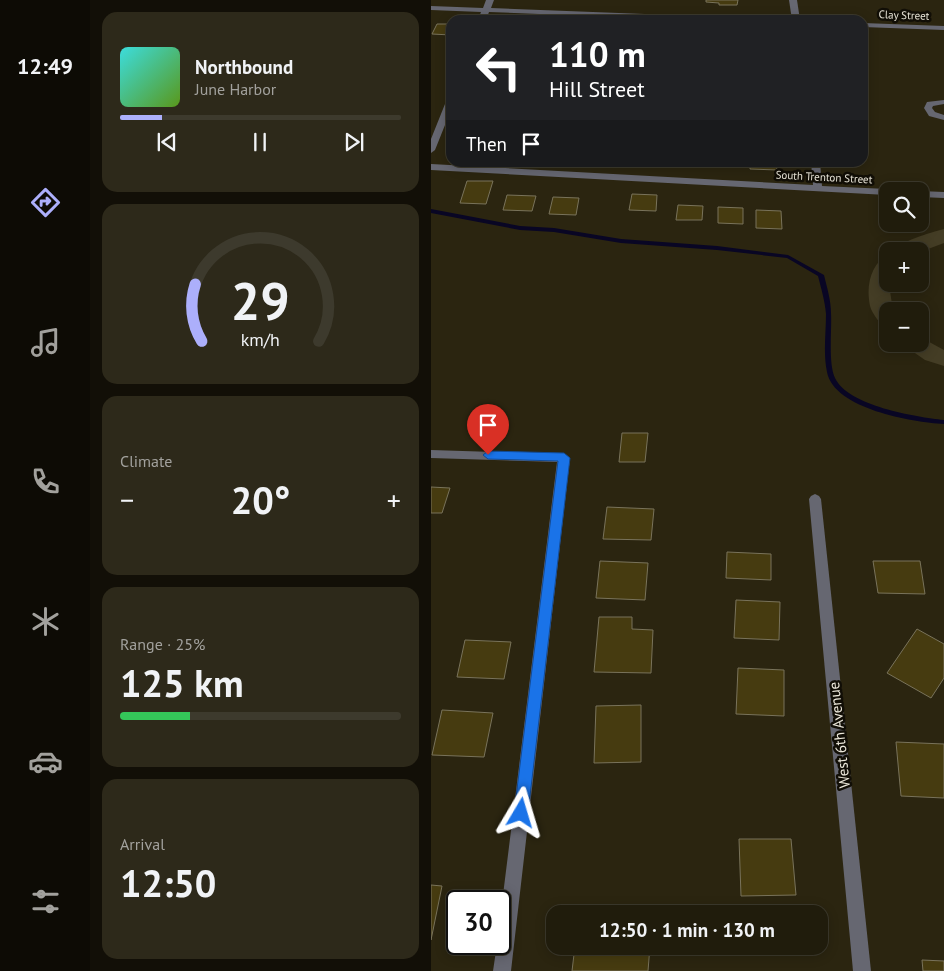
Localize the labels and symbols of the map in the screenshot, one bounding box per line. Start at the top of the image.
street label: Clay Street [878,7,930,23]
street label: South Trenton Street [775,167,873,187]
pin [467,404,509,455]
street label: West 6th Avenue [824,681,854,789]
position arrow [494,786,546,838]
speed limit sign: 30 [446,890,511,955]

